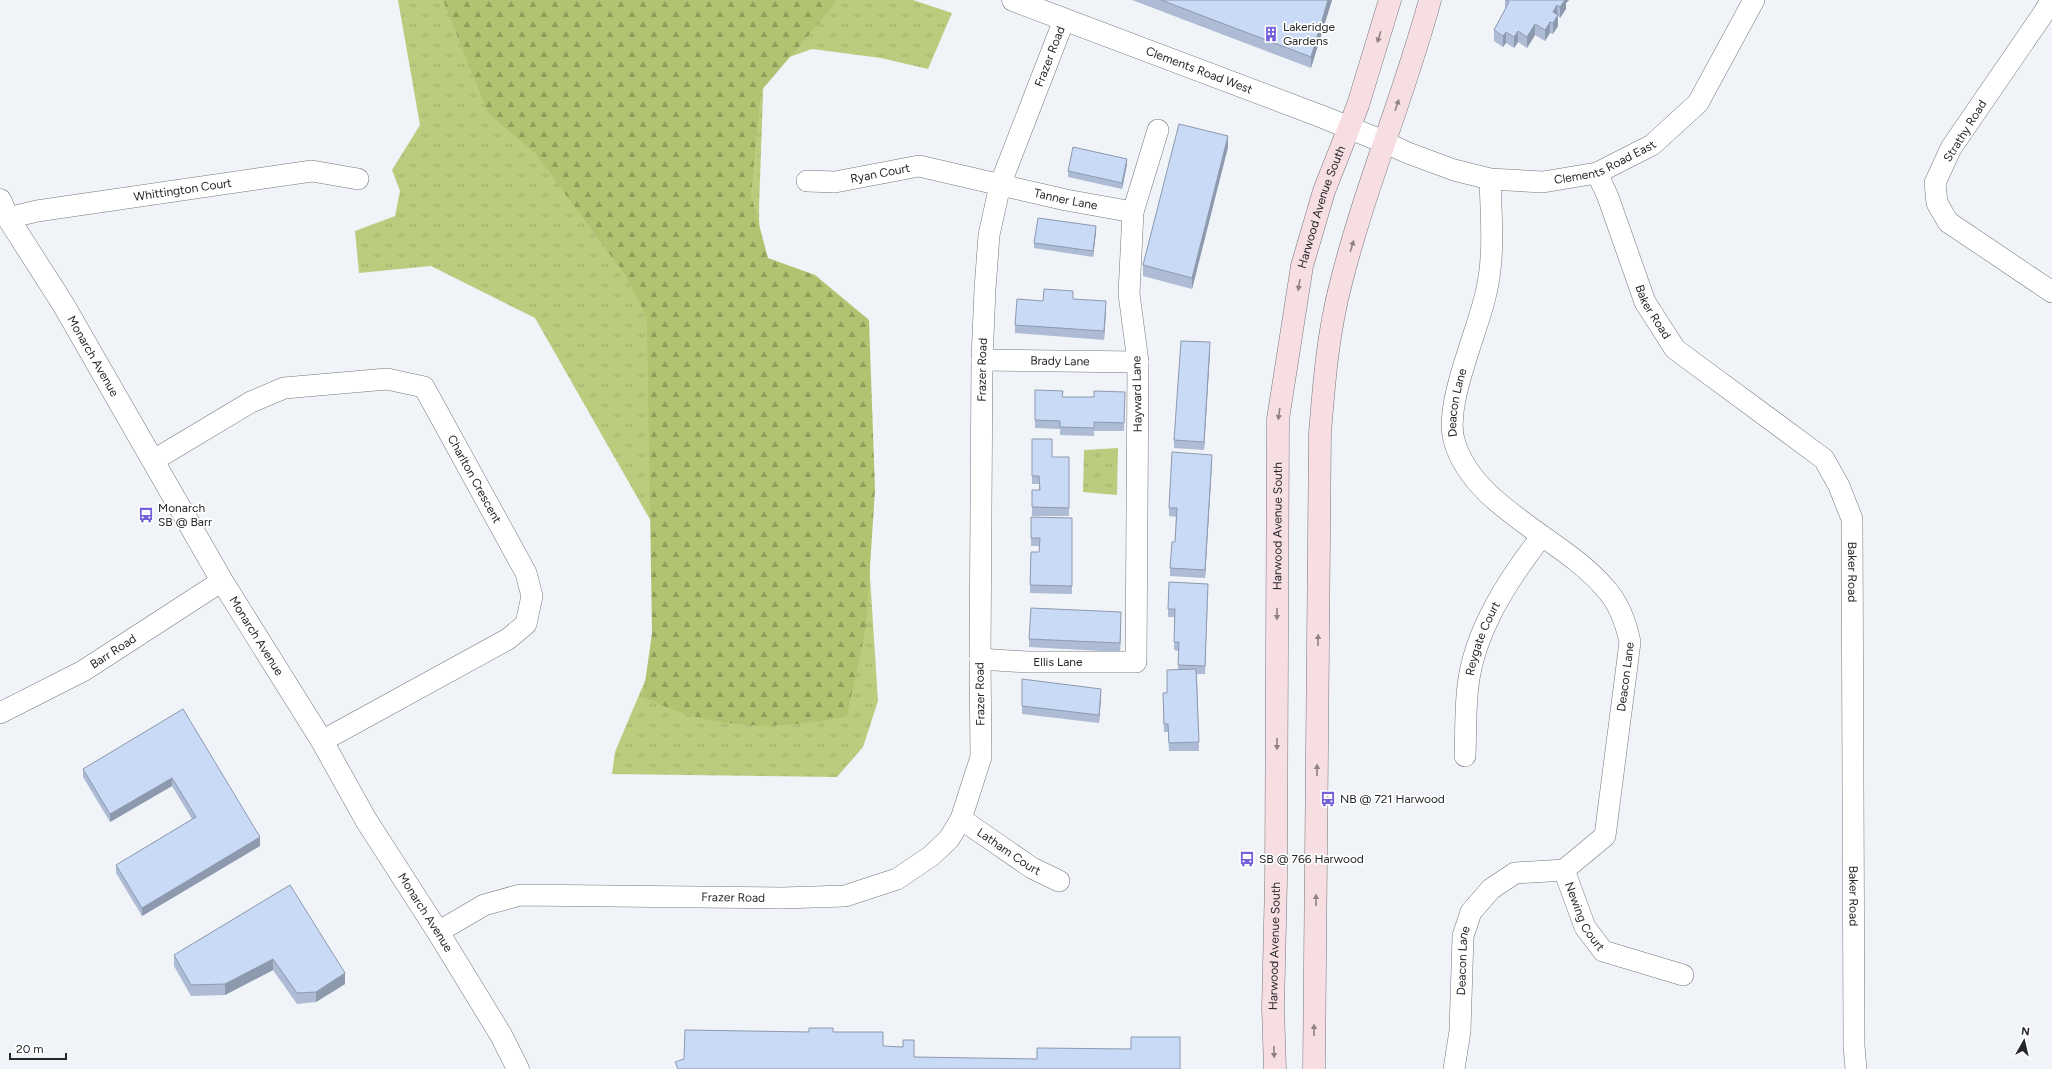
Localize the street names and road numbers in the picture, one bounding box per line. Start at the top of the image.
street label: Frazer Road [1032,24,1068,89]
street label: Clements Road West [1144,44,1255,97]
street label: Strathy Road [1940,98,1990,164]
street label: Clements Road East [1553,137,1659,187]
street label: Harwood Avenue South [1295,143,1348,270]
street label: Ryan Court [849,161,912,186]
street label: Whittington Court [133,176,233,204]
street label: Tanner Lane [1033,186,1099,213]
street label: Baker Road [1632,283,1674,342]
street label: Monarch Avenue [64,313,122,399]
street label: Frazer Road [975,338,990,402]
street label: Brady Lane [1030,354,1090,368]
street label: Hayward Lane [1129,355,1145,432]
street label: Deacon Lane [1445,366,1470,438]
street label: Charlton Crescent [445,432,504,526]
street label: Harwood Avenue South [1270,462,1285,590]
street label: Baker Road [1845,542,1859,602]
street label: Monarch Avenue [226,594,287,679]
street label: Reygate Court [1463,599,1503,677]
street label: Barr Road [87,631,139,672]
street label: Deacon Lane [1614,641,1637,712]
street label: Ellis Lane [1033,655,1083,669]
street label: Frazer Road [972,662,988,726]
street label: Latham Court [974,825,1043,878]
street label: Baker Road [1846,866,1861,926]
street label: Monarch Avenue [395,870,456,955]
street label: Newing Court [1562,880,1608,954]
street label: Harwood Avenue South [1266,881,1283,1010]
street label: Frazer Road [701,890,765,905]
street label: Deacon Lane [1454,924,1473,996]

